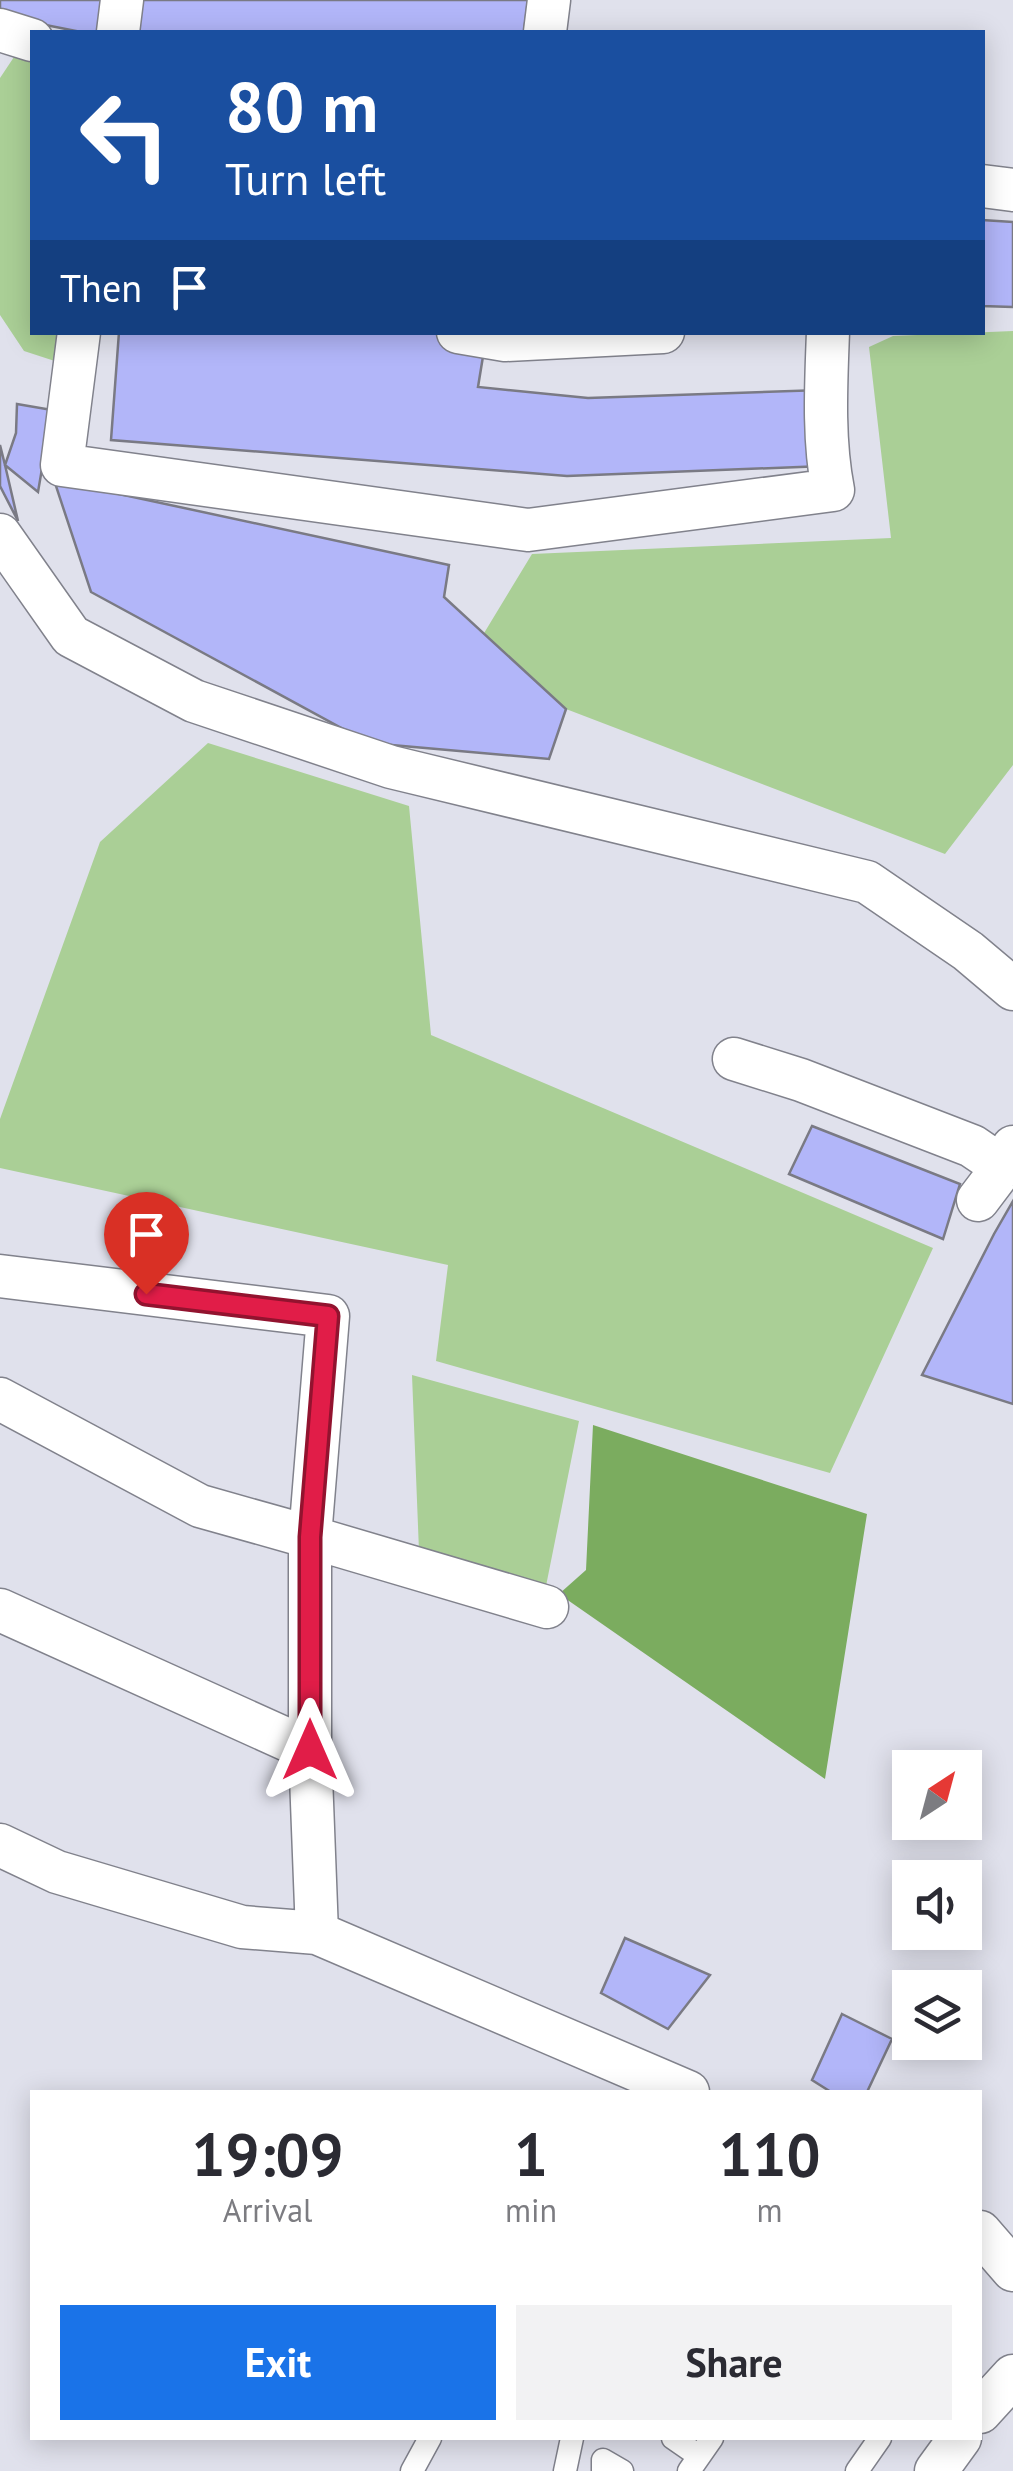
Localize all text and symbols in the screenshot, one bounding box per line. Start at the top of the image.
text: 80 m [225,61,378,151]
icon: left [60,70,190,200]
text: Turn left [225,149,386,207]
icon: arrive [162,260,217,315]
text: Then [60,263,142,312]
pin [104,1192,189,1295]
icon: arrive [119,1207,174,1262]
position arrow [258,1698,362,1802]
north arrow [892,1750,982,1840]
map controls [892,1750,982,2060]
button: sound [892,1860,982,1950]
button: layers [892,1970,982,2060]
text: 19:09 [191,2115,344,2193]
text: 1 [514,2115,548,2193]
text: 110 [719,2115,821,2193]
text: Arrival [223,2189,312,2231]
text: min [505,2189,557,2231]
text: m [757,2189,783,2231]
button: Exit [60,2305,496,2420]
button: Share [516,2305,952,2420]

